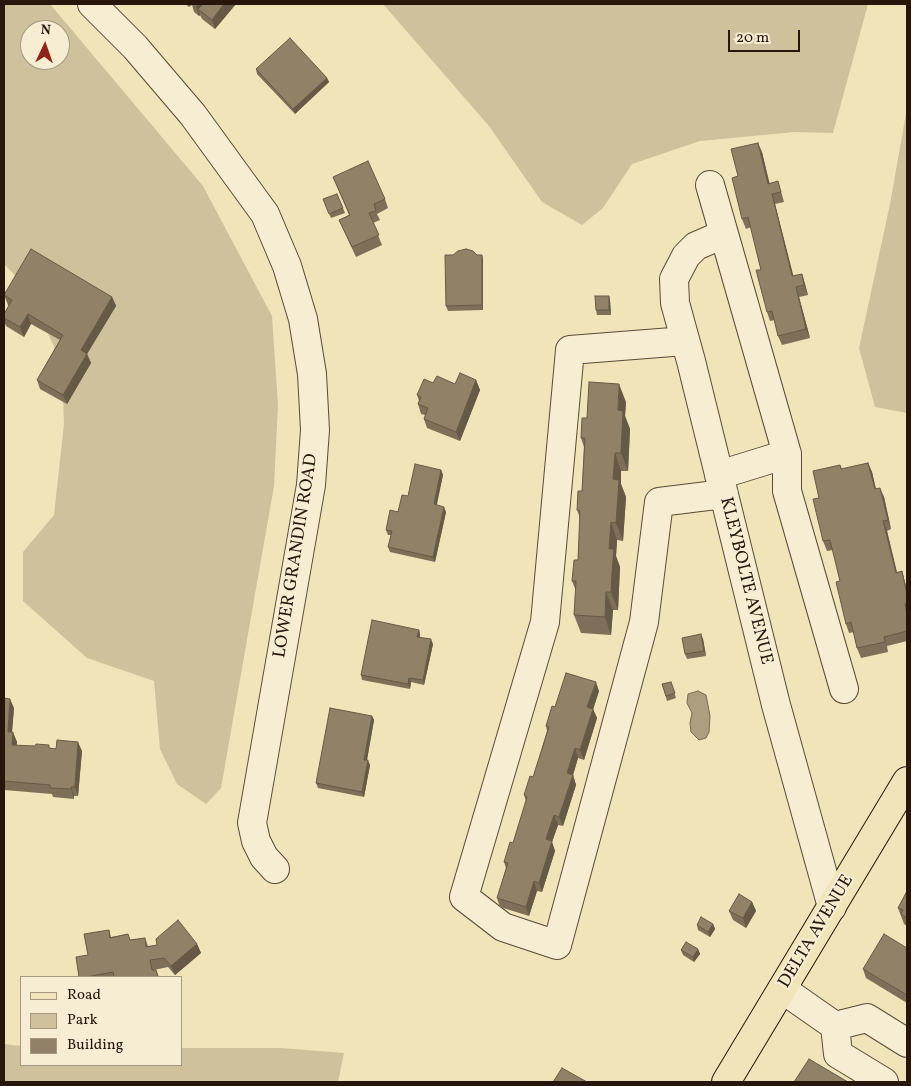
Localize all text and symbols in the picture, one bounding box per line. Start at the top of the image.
north arrow [20,20,70,70]
scale bar [731,20,804,52]
text: N [40,21,51,40]
text: 20 m [736,28,769,49]
street label: LOWER GRANDIN ROAD [270,452,324,660]
street label: KLEYBOLTE AVENUE [714,495,776,667]
street label: DELTA AVENUE [775,871,859,993]
legend [20,976,182,1066]
text: Road [67,985,101,1006]
text: Park [67,1010,98,1031]
text: Building [67,1035,123,1056]

